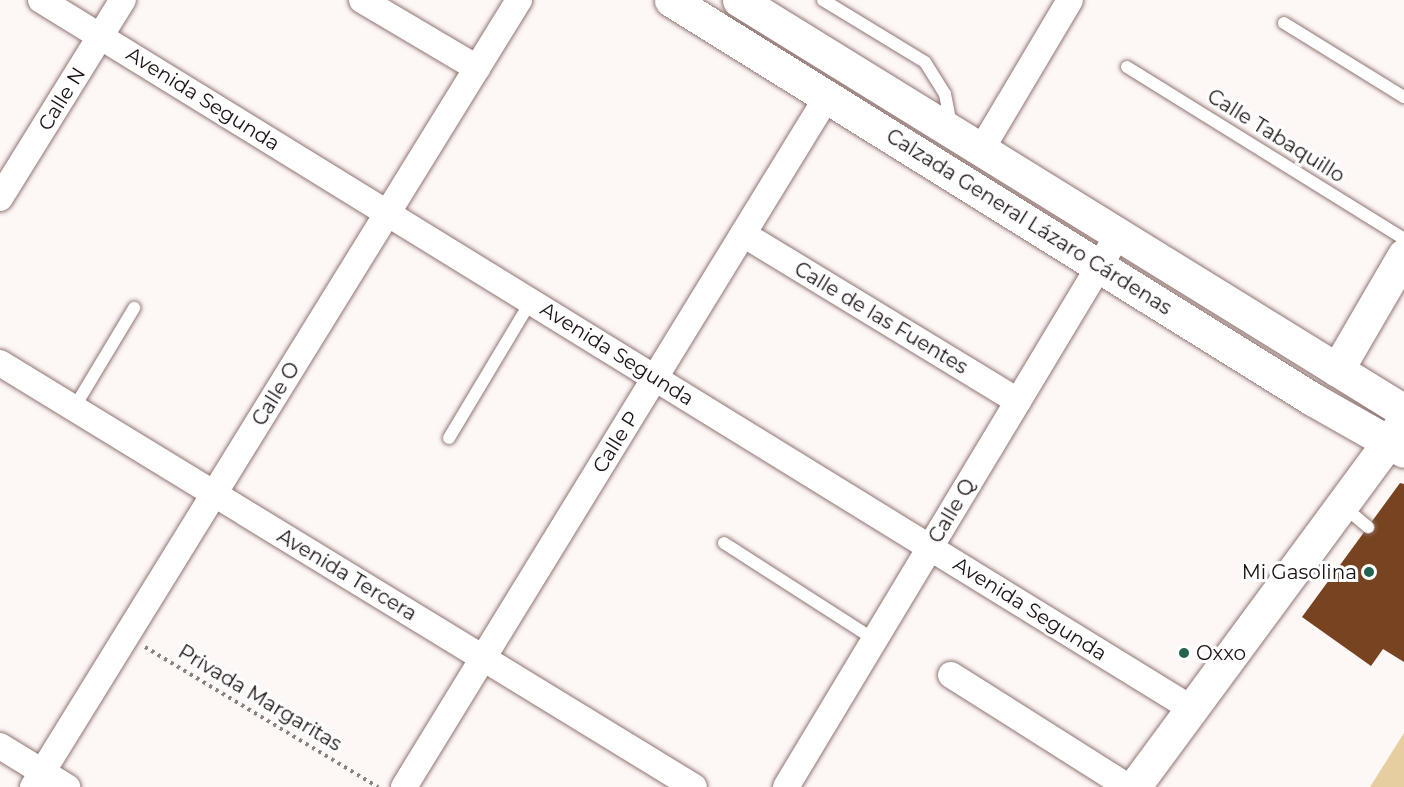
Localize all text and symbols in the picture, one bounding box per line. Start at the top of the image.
street label: Avenida Segunda [122,42,284,156]
street label: Calle N [33,63,91,135]
street label: Calle Tabaquillo [1203,84,1349,188]
street label: Calzada General Lázaro Cárdenas [882,124,1176,320]
street label: Calle de las Fuentes [790,257,972,379]
street label: Avenida Segunda [536,297,698,411]
street label: Calle O [247,358,305,430]
street label: Calle P [588,407,644,477]
street label: Calle Q [924,475,980,547]
street label: Avenida Tercera [273,524,421,626]
street label: Avenida Segunda [949,552,1111,666]
place label: Mi Gasolina [1242,560,1357,584]
marker: Mi Gasolina [1362,565,1376,579]
street label: Privada Margaritas [174,640,346,756]
place label: Oxxo [1196,641,1246,665]
marker: Oxxo [1177,646,1191,660]

